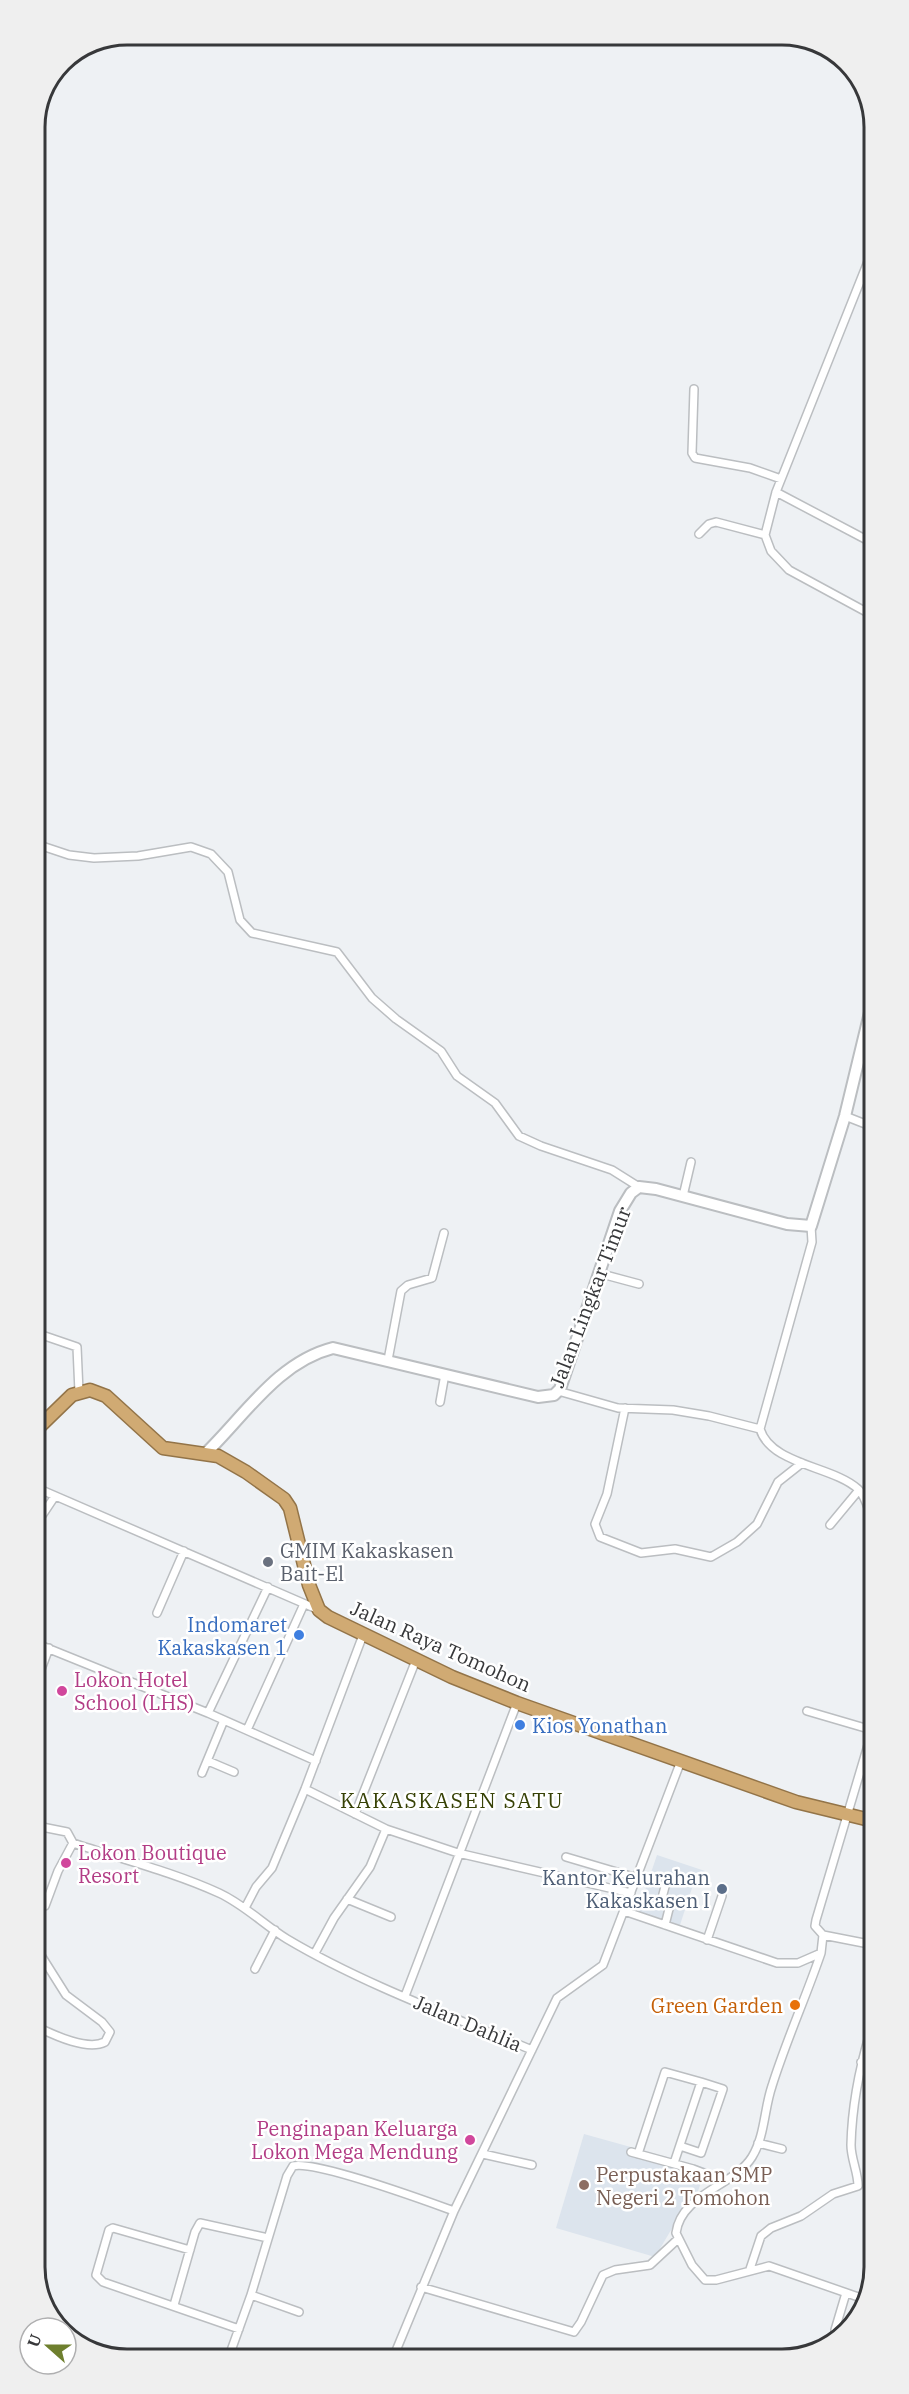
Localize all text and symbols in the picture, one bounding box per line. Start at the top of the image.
street label: Jalan Lingkar Timur [543,1202,637,1391]
place label: GMIM Kakaskasen Bait-El [280,1537,454,1587]
marker: GMIM Kakaskasen Bait-El [261,1555,275,1569]
street label: Jalan Raya Tomohon [347,1594,536,1698]
place label: Indomaret Kakaskasen 1 [157,1611,287,1661]
marker: Indomaret Kakaskasen 1 [292,1628,306,1642]
place label: Lokon Hotel School (LHS) [74,1666,194,1716]
marker: Lokon Hotel School (LHS) [55,1684,69,1698]
place label: Kios Yonathan [532,1712,668,1739]
marker: Kios Yonathan [513,1718,527,1732]
district label: KAKASKASEN SATU [340,1786,564,1814]
place label: Lokon Boutique Resort [78,1839,227,1889]
marker: Lokon Boutique Resort [59,1856,73,1870]
place label: Kantor Kelurahan Kakaskasen I [542,1864,710,1914]
marker: Kantor Kelurahan Kakaskasen I [715,1882,729,1896]
street label: Jalan Dahlia [410,1988,526,2058]
place label: Green Garden [651,1992,783,2019]
marker: Green Garden [788,1998,802,2012]
place label: Penginapan Keluarga Lokon Mega Mendung [251,2115,458,2165]
marker: Penginapan Keluarga Lokon Mega Mendung [463,2133,477,2147]
place label: Perpustakaan SMP Negeri 2 Tomohon [596,2161,773,2211]
marker: Perpustakaan SMP Negeri 2 Tomohon [577,2178,591,2192]
north arrow [18,2316,78,2376]
text: U [22,2331,46,2350]

